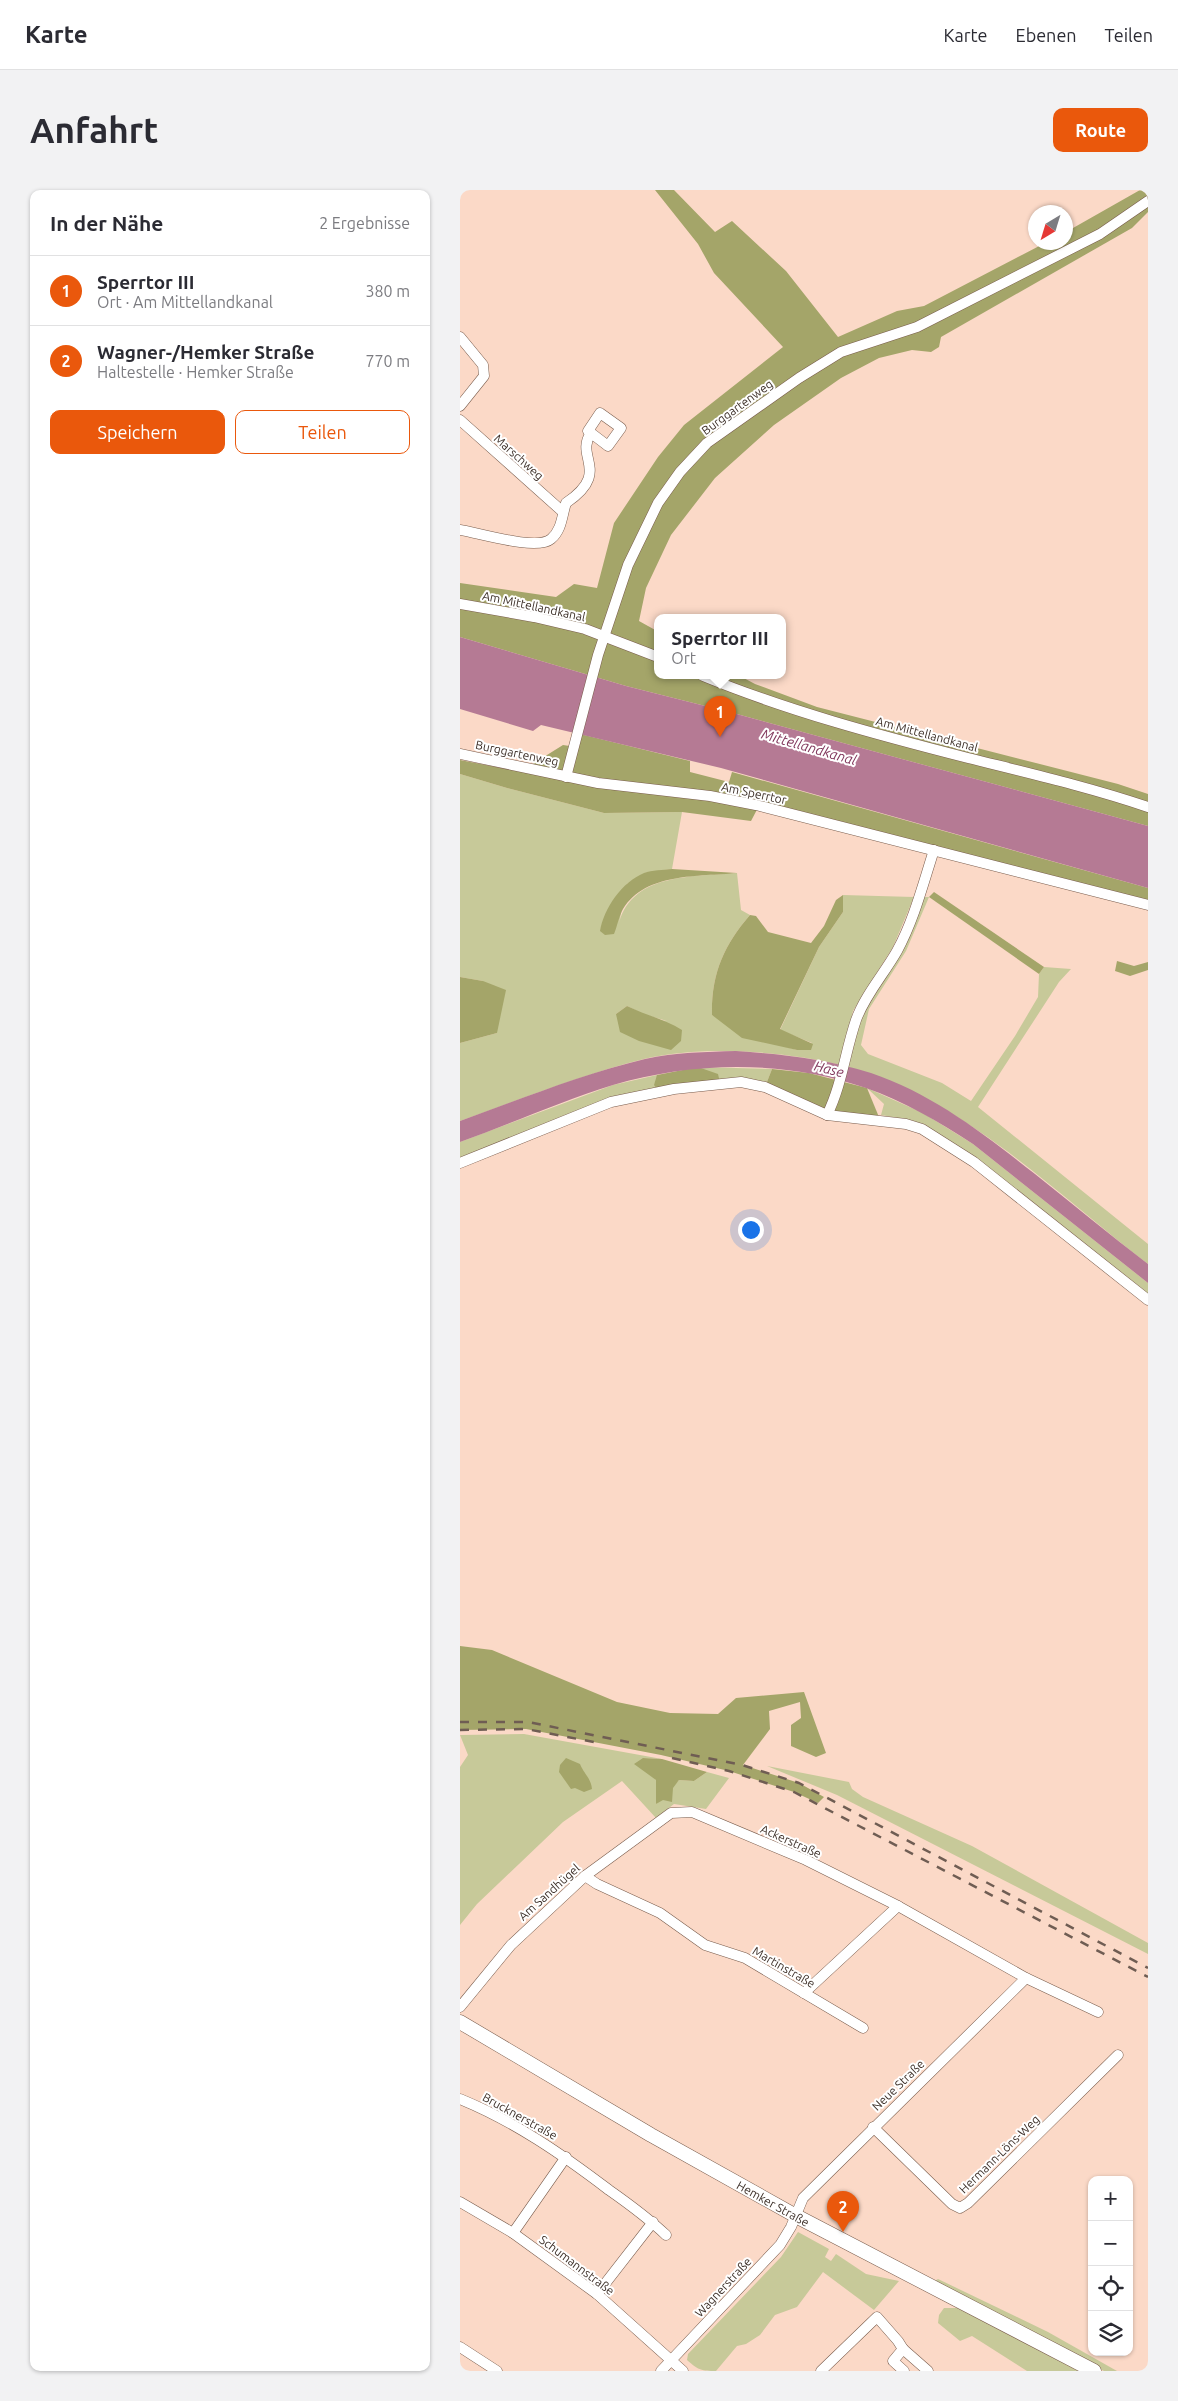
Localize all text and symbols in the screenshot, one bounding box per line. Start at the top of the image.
text: Karte [25,21,87,48]
text: Karte [944,25,988,45]
text: Ebenen [1016,25,1077,45]
text: Teilen [1105,25,1153,45]
button: Route [1053,108,1148,152]
text: Anfahrt [30,110,158,150]
north arrow [1028,205,1073,250]
text: In der Nähe [50,211,163,235]
text: 2 Ergebnisse [319,214,410,232]
text: Sperrtor III [97,271,195,293]
text: 1 [61,282,71,300]
text: 380 m [365,282,410,300]
text: Ort · Am Mittellandkanal [97,293,273,311]
text: Wagner-/Hemker Straße [97,341,314,363]
text: 2 [61,352,71,370]
text: 770 m [365,352,410,370]
text: Haltestelle · Hemker Straße [97,363,294,381]
street label: Burggartenweg [699,377,775,437]
button: Speichern [50,410,225,454]
button: Teilen [235,410,410,454]
street label: Marschweg [492,432,546,482]
street label: Am Mittellandkanal [481,589,587,623]
popup [654,614,786,679]
text: Sperrtor III [671,627,769,649]
text: Ort [671,649,696,667]
pin: 1 [704,696,736,737]
street label: Am Mittellandkanal [875,714,979,754]
water label: Mittellandkanal [760,726,858,768]
street label: Burggartenweg [474,738,560,768]
street label: Am Sperrtor [720,780,788,806]
water label: Hase [813,1058,845,1080]
your location [738,1217,764,1243]
street label: Ackerstraße [759,1822,823,1860]
street label: Am Sandhügel [516,1861,582,1923]
street label: Martinstraße [750,1944,818,1990]
street label: Neue Straße [869,2057,927,2113]
street label: Brucknerstraße [480,2090,560,2142]
street label: Hermann-Löns-Weg [956,2112,1042,2196]
map controls [1088,2176,1133,2356]
button: + [1088,2176,1133,2221]
street label: Hemker Straße [735,2178,812,2228]
pin: 2 [827,2191,859,2232]
button: − [1088,2221,1133,2266]
street label: Schumannstraße [537,2233,617,2297]
street label: Wagnerstraße [692,2255,754,2319]
button: locate [1088,2266,1133,2311]
button: layers [1088,2311,1133,2356]

